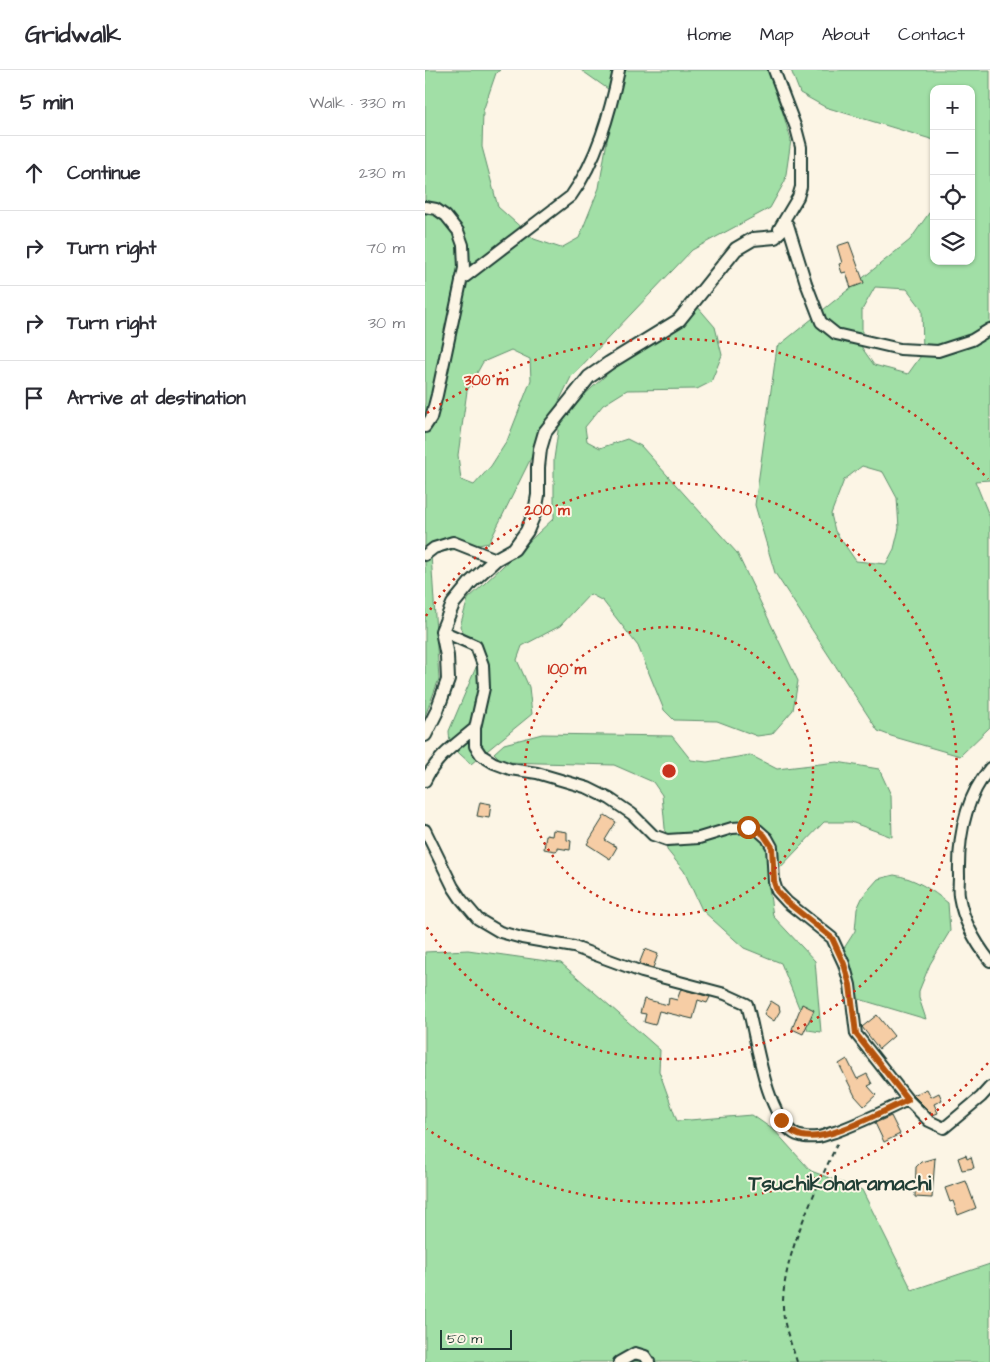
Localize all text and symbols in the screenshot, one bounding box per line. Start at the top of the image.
text: Gridwalk [25,18,121,52]
text: Home [687,22,732,47]
text: Map [760,22,794,47]
text: About [822,22,870,47]
text: Contact [898,22,965,47]
map controls [930,85,975,265]
button: + [930,85,975,130]
text: 5 min [20,88,73,117]
text: Walk · 330 m [309,92,405,114]
button: − [930,130,975,175]
icon: ahead [20,159,48,187]
text: Continue [67,160,141,187]
text: 230 m [359,162,405,184]
button: locate [930,175,975,220]
button: layers [930,220,975,265]
icon: right [20,234,48,262]
text: Turn right [67,235,156,262]
text: 70 m [366,237,405,259]
icon: right [20,309,48,337]
text: Turn right [67,310,156,337]
text: 30 m [368,312,405,334]
text: 300 m [463,370,508,391]
icon: arrive [20,384,48,412]
text: Arrive at destination [67,385,246,412]
text: 200 m [523,500,570,521]
text: 100 m [548,659,587,680]
centre of rings [660,762,678,780]
route start [737,816,760,839]
route end [770,1109,793,1132]
district label: Tsuchikoharamachi [747,1169,932,1198]
scale bar [440,1327,513,1350]
text: 50 m [447,1329,482,1349]

